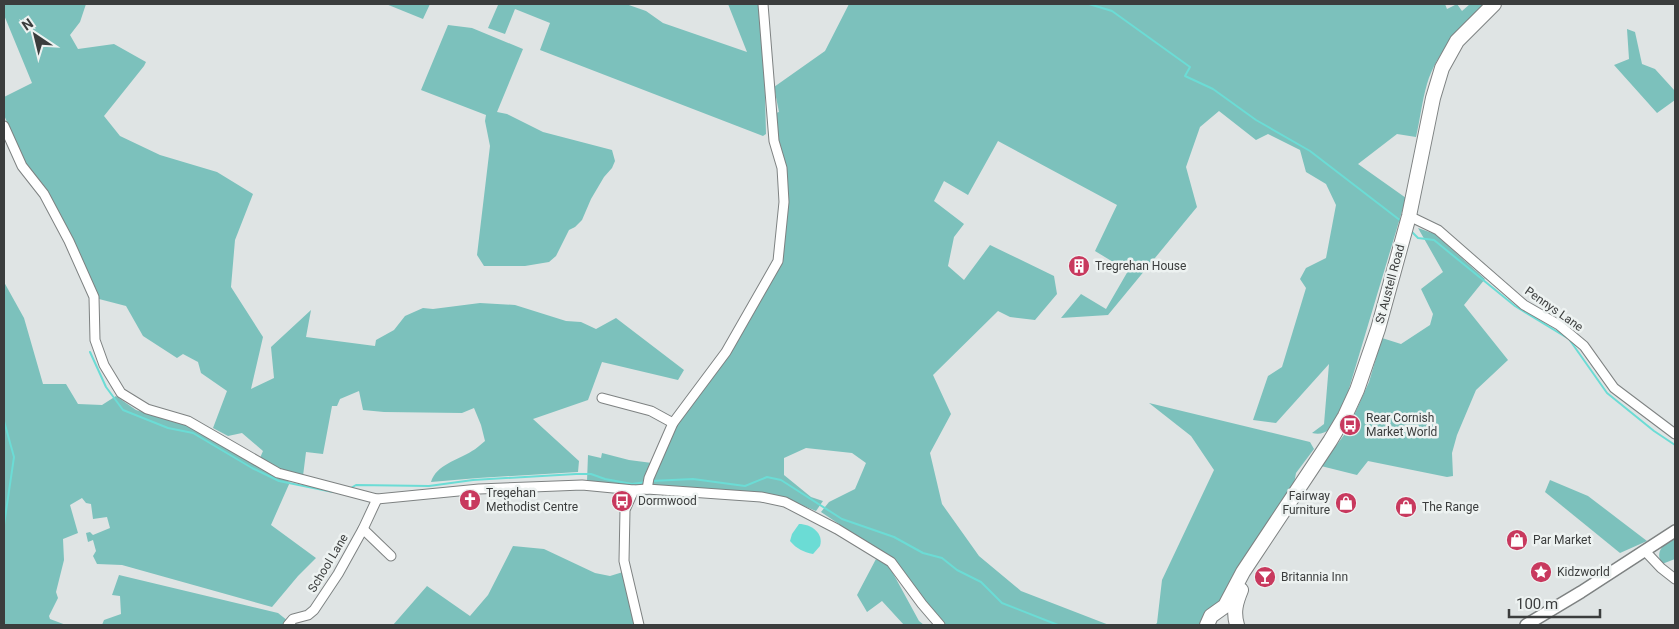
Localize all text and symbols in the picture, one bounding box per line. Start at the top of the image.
north arrow [10,10,60,60]
text: N [19,15,36,34]
street label: St Austell Road [1373,243,1407,325]
building icon: Tregrehan House [1067,254,1091,278]
place label: Tregrehan House [1095,259,1186,273]
street label: Pennys Lane [1522,284,1586,334]
place label: Rear Cornish Market World [1366,411,1437,439]
bus stop icon: Rear Cornish Market World [1338,413,1362,437]
place label: Tregehan Methodist Centre [486,486,578,514]
church icon: Tregehan Methodist Centre [458,488,482,512]
bus stop icon: Dormwood [610,489,634,513]
place label: Fairway Furniture [1282,489,1330,517]
shop icon: Fairway Furniture [1334,491,1358,515]
place label: Dormwood [638,494,697,508]
shop icon: The Range [1394,495,1418,519]
place label: The Range [1422,500,1479,514]
shop icon: Par Market [1505,528,1529,552]
street label: School Lane [305,531,351,595]
place label: Par Market [1533,533,1591,547]
place icon: Kidzworld [1529,560,1553,584]
bar icon: Britannia Inn [1253,565,1277,589]
place label: Kidzworld [1557,565,1610,579]
place label: Britannia Inn [1281,570,1348,584]
scale bar [1509,586,1600,618]
text: 100 m [1516,595,1558,613]

